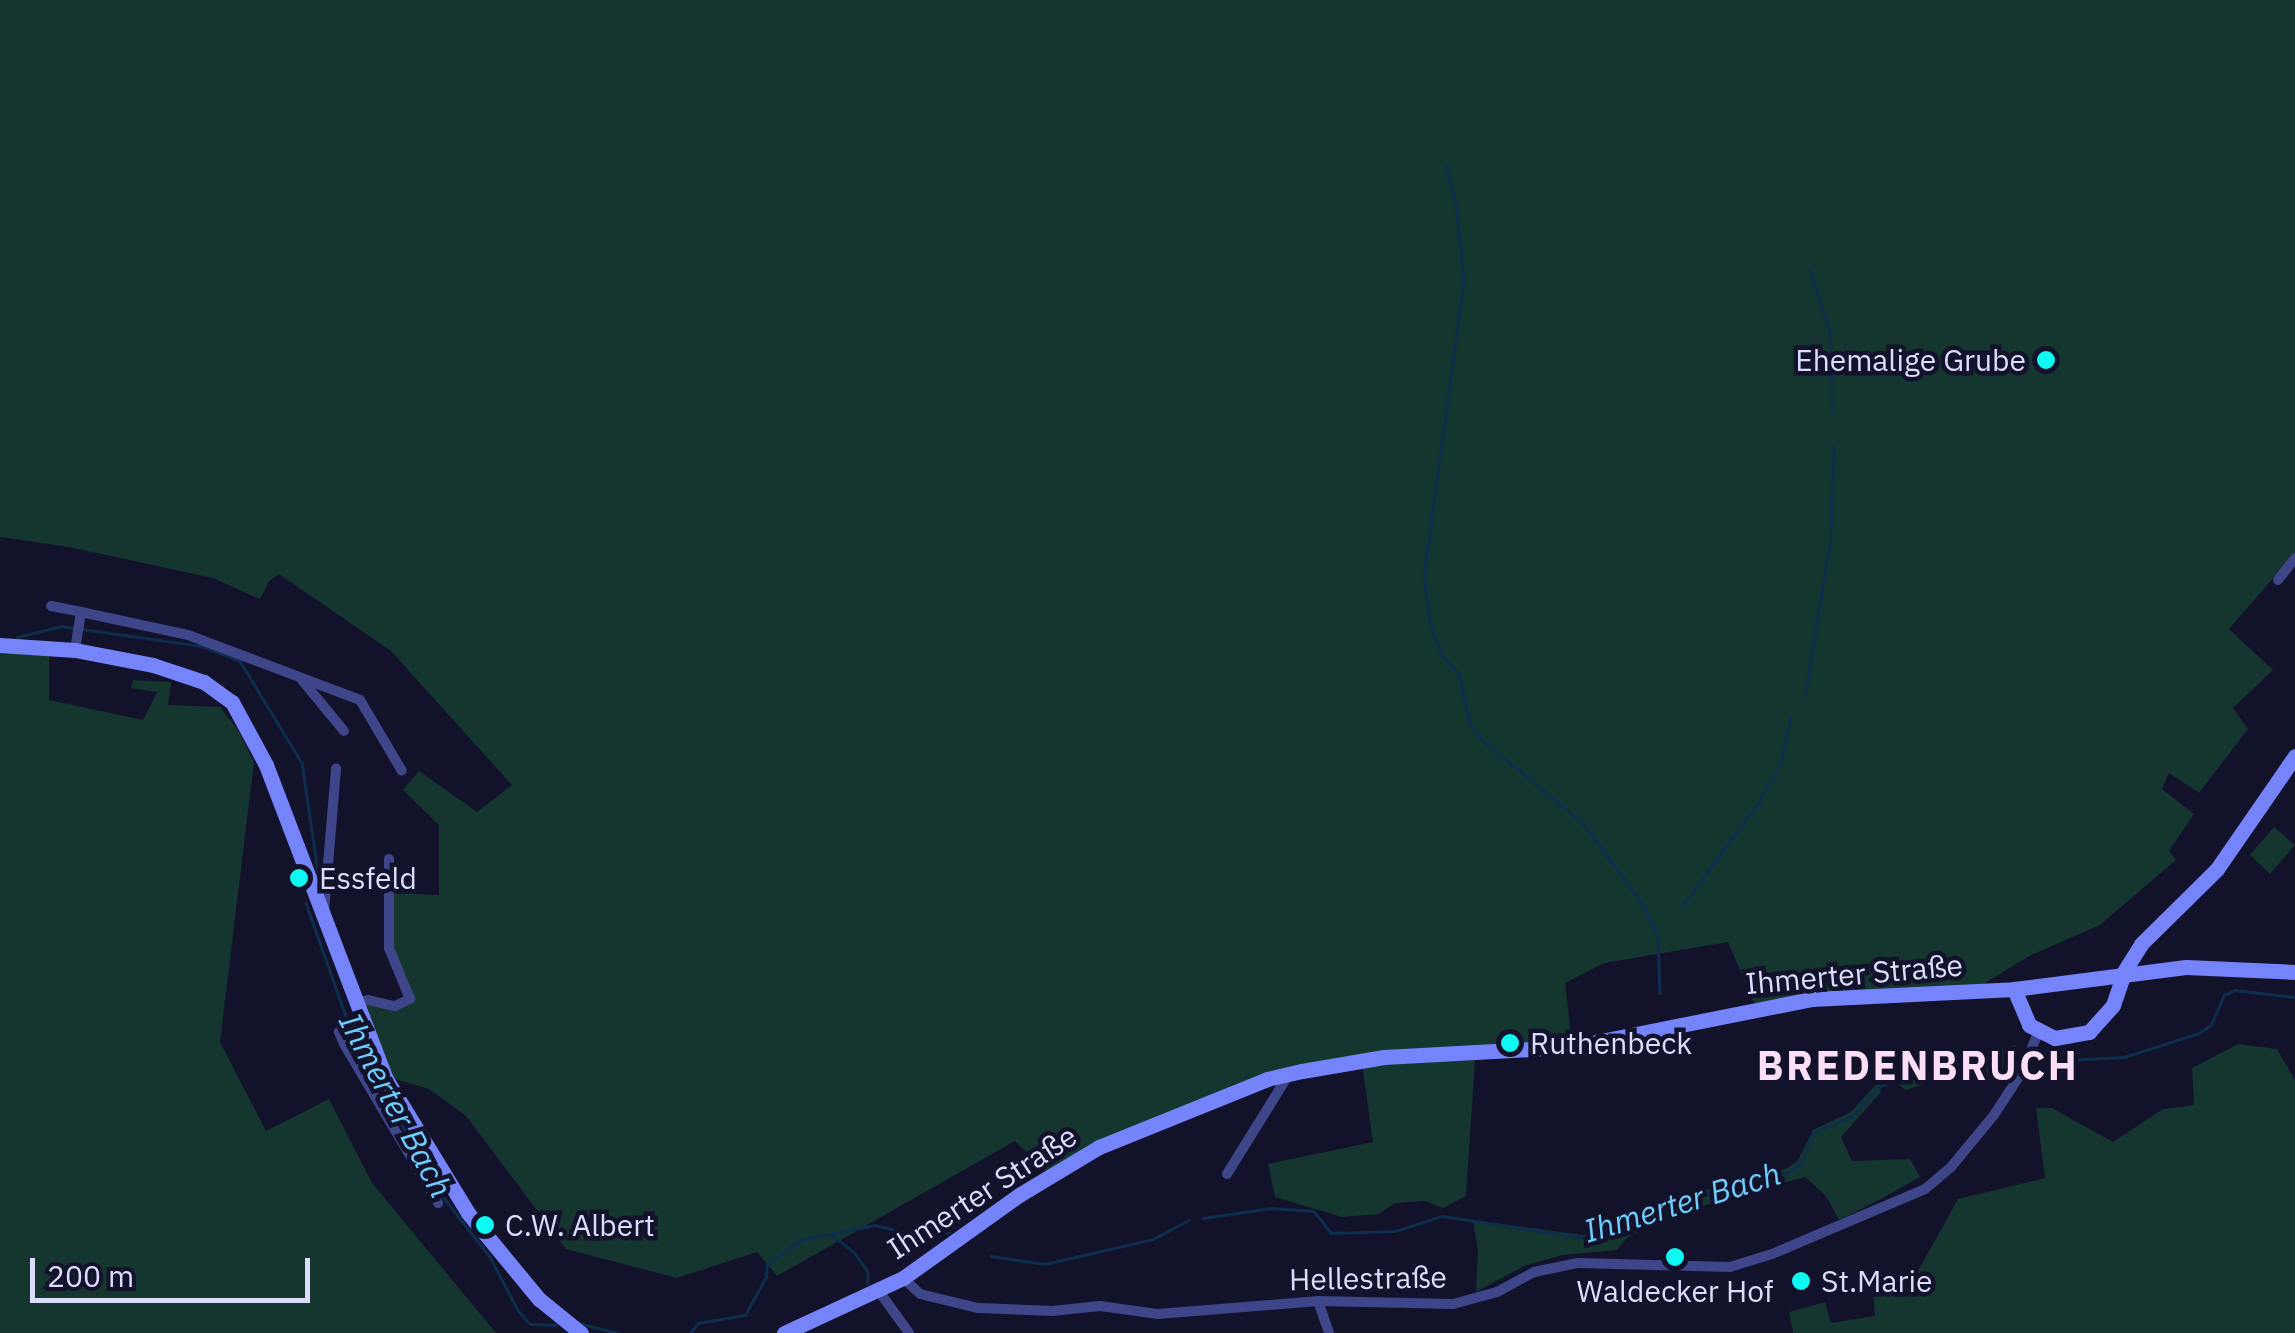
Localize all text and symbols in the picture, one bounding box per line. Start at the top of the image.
place label: Ehemalige Grube [1795,342,2026,378]
marker: Ehemalige Grube [2035,349,2057,371]
place label: Essfeld [319,860,417,896]
marker: Essfeld [288,867,310,889]
street label: Ihmerter Straße [1744,947,1964,1001]
water label: Ihmerter Bach [331,1006,461,1204]
place label: Ruthenbeck [1530,1025,1692,1061]
marker: Ruthenbeck [1499,1032,1521,1054]
district label: BREDENBRUCH [1757,1041,2079,1089]
street label: Ihmerter Straße [881,1117,1083,1267]
water label: Ihmerter Bach [1579,1154,1785,1250]
place label: C.W. Albert [505,1207,655,1243]
marker: C.W. Albert [474,1214,496,1236]
scale bar [35,1238,315,1300]
marker: Waldecker Hof [1664,1246,1686,1268]
text: 200 m [47,1256,134,1295]
street label: Hellestraße [1289,1259,1447,1297]
place label: St.Marie [1821,1263,1932,1299]
marker: St.Marie [1790,1270,1812,1292]
place label: Waldecker Hof [1577,1273,1773,1309]

